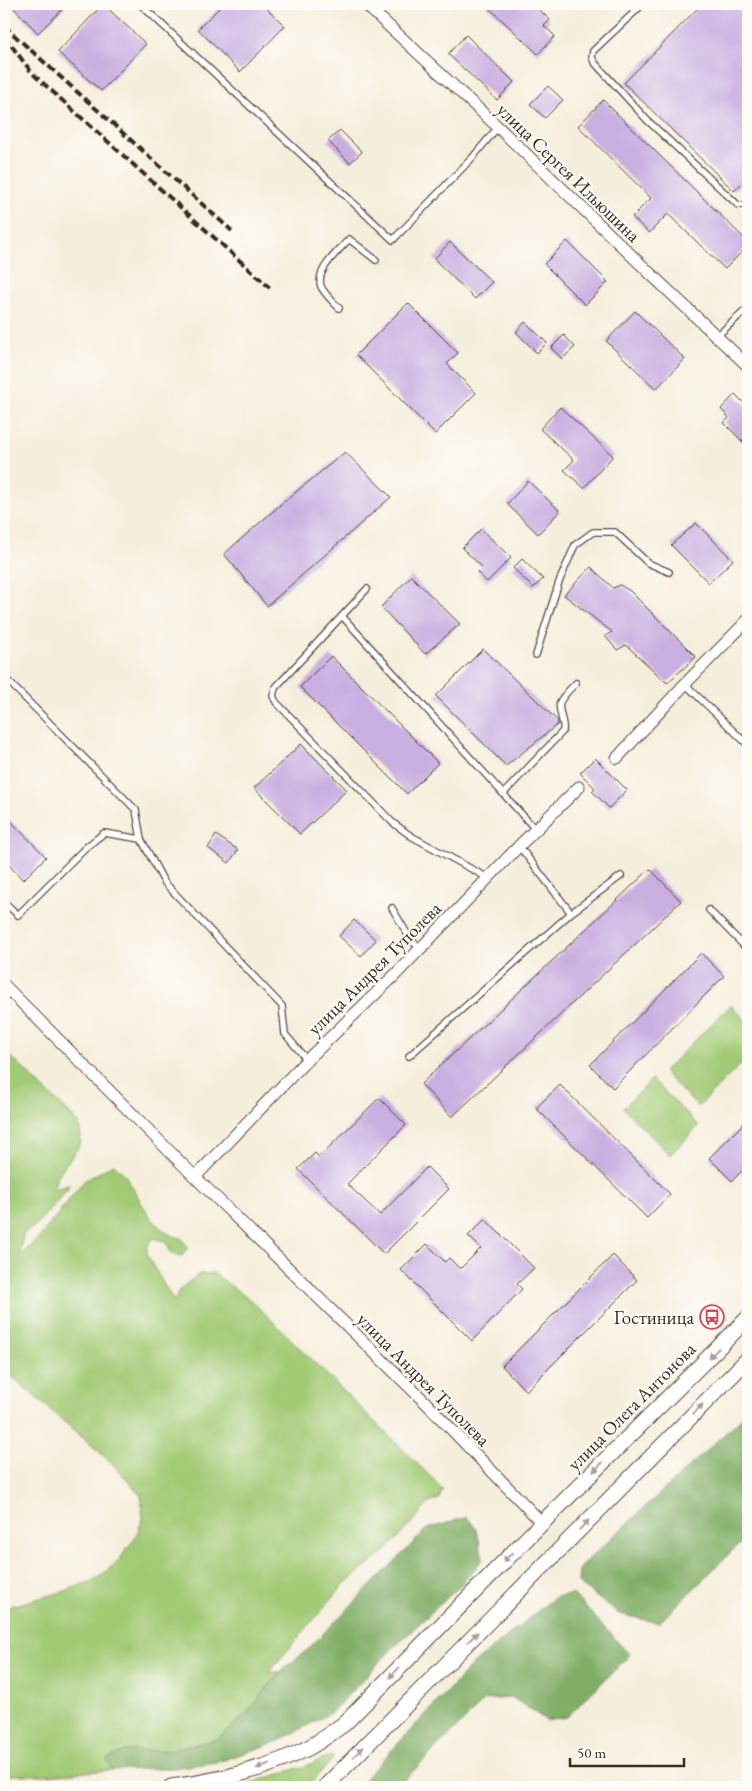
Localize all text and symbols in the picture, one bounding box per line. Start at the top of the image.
street label: улица Сергея Ильюшина [492,97,646,248]
street label: улица Андрея Туполева [302,896,447,1041]
bus stop icon: Гостиница [699,1304,725,1330]
place label: Гостиница [614,1305,694,1330]
street label: улица Андрея Туполева [351,1307,496,1452]
street label: улица Олега Антонова [562,1336,701,1476]
one-way arrow [708,1346,720,1358]
one-way arrow [692,1404,704,1416]
one-way arrow [592,1461,604,1473]
one-way arrow [578,1519,590,1531]
one-way arrow [502,1551,514,1563]
one-way arrow [467,1631,479,1643]
one-way arrow [388,1667,400,1679]
scale bar [570,1736,683,1768]
text: 50 m [577,1743,606,1762]
one-way arrow [352,1746,364,1758]
one-way arrow [256,1763,271,1770]

